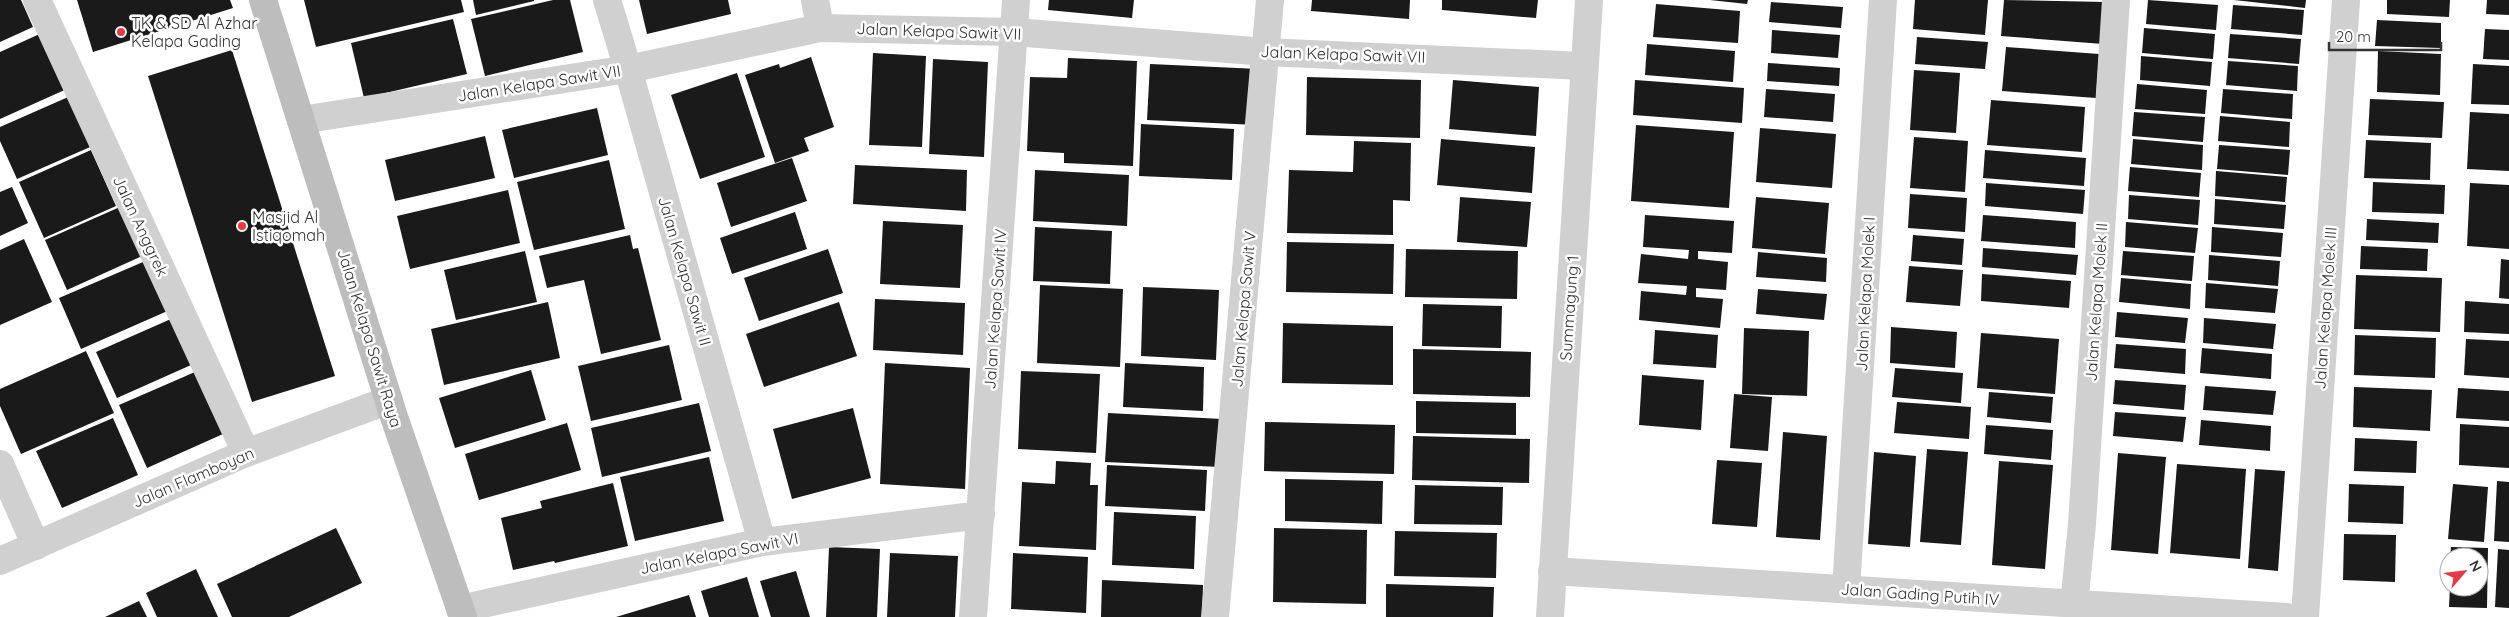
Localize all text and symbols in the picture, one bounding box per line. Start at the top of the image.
place label: TK & SD Al Azhar Kelapa Gading [131,13,257,51]
street label: Jalan Kelapa Sawit VII [856,18,1022,44]
scale bar [2329,20,2442,52]
marker: TK & SD Al Azhar Kelapa Gading [115,26,127,38]
text: 20 m [2336,27,2371,46]
street label: Jalan Kelapa Sawit VII [1260,41,1426,67]
street label: Jalan Kelapa Sawit VII [456,60,622,106]
street label: Jalan Anggrek [109,172,173,280]
street label: Jalan Kelapa Sawit II [654,194,716,348]
place label: Masjid Al Istiqomah [252,207,325,245]
street label: Jalan Kelapa Molek I [1851,216,1879,372]
marker: Masjid Al Istiqomah [236,220,248,232]
street label: Jalan Kelapa Molek II [2080,222,2112,382]
street label: Jalan Kelapa Molek III [2309,226,2341,390]
street label: Jalan Kelapa Sawit IV [979,228,1011,390]
street label: Jalan Kelapa Sawit V [1226,230,1260,388]
street label: Jalan Kelapa Sawit Raya [333,246,407,430]
street label: Summagung 1 [1555,255,1583,361]
street label: Jalan Flamboyan [129,442,257,512]
street label: Jalan Kelapa Sawit VI [638,528,800,578]
north arrow [2439,547,2489,597]
text: N [2465,557,2486,575]
street label: Jalan Gading Putih IV [1840,578,2000,610]

